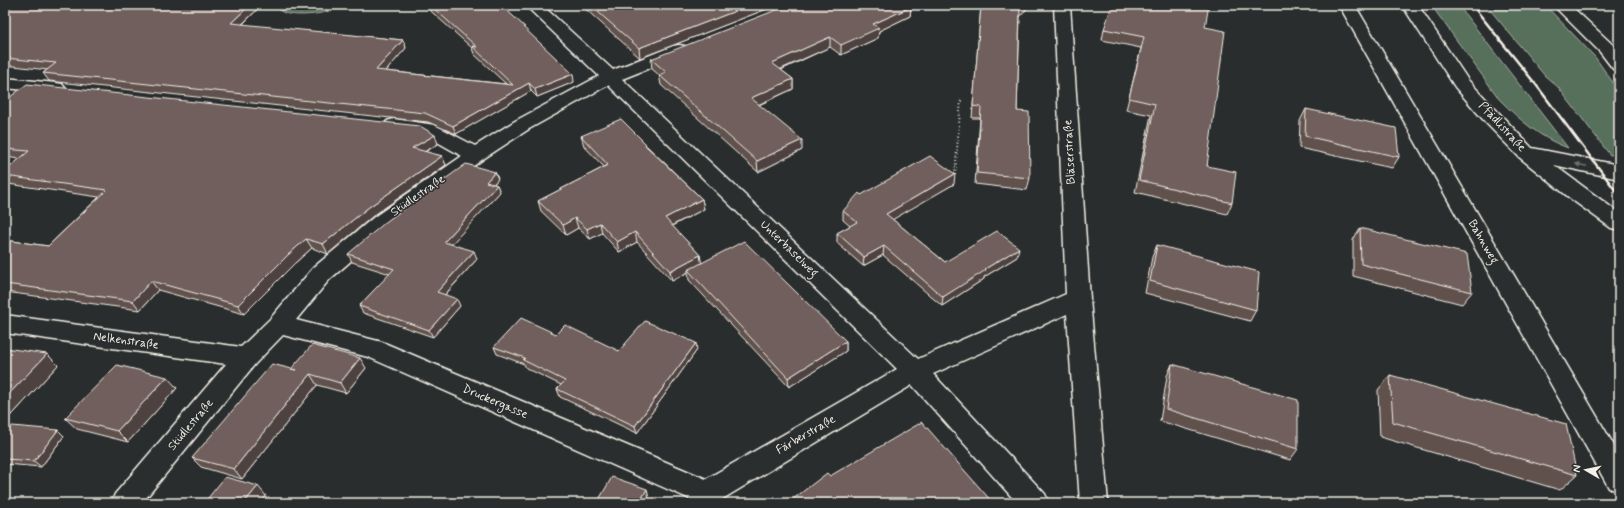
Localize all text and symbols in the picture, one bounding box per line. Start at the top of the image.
street label: Pfädlistraße [1475,98,1529,156]
street label: Bläserstraße [1060,119,1080,185]
one-way arrow [1575,161,1587,167]
street label: Stüdlestraße [388,171,448,221]
street label: Unterbaselweg [756,217,822,282]
street label: Bahnweg [1463,217,1502,268]
street label: Nelkenstraße [92,328,160,354]
street label: Druckergasse [460,381,530,423]
street label: Stüdlestraße [165,396,217,454]
street label: Färberstraße [773,411,839,458]
north arrow [1566,450,1606,490]
text: N [1570,464,1585,473]

